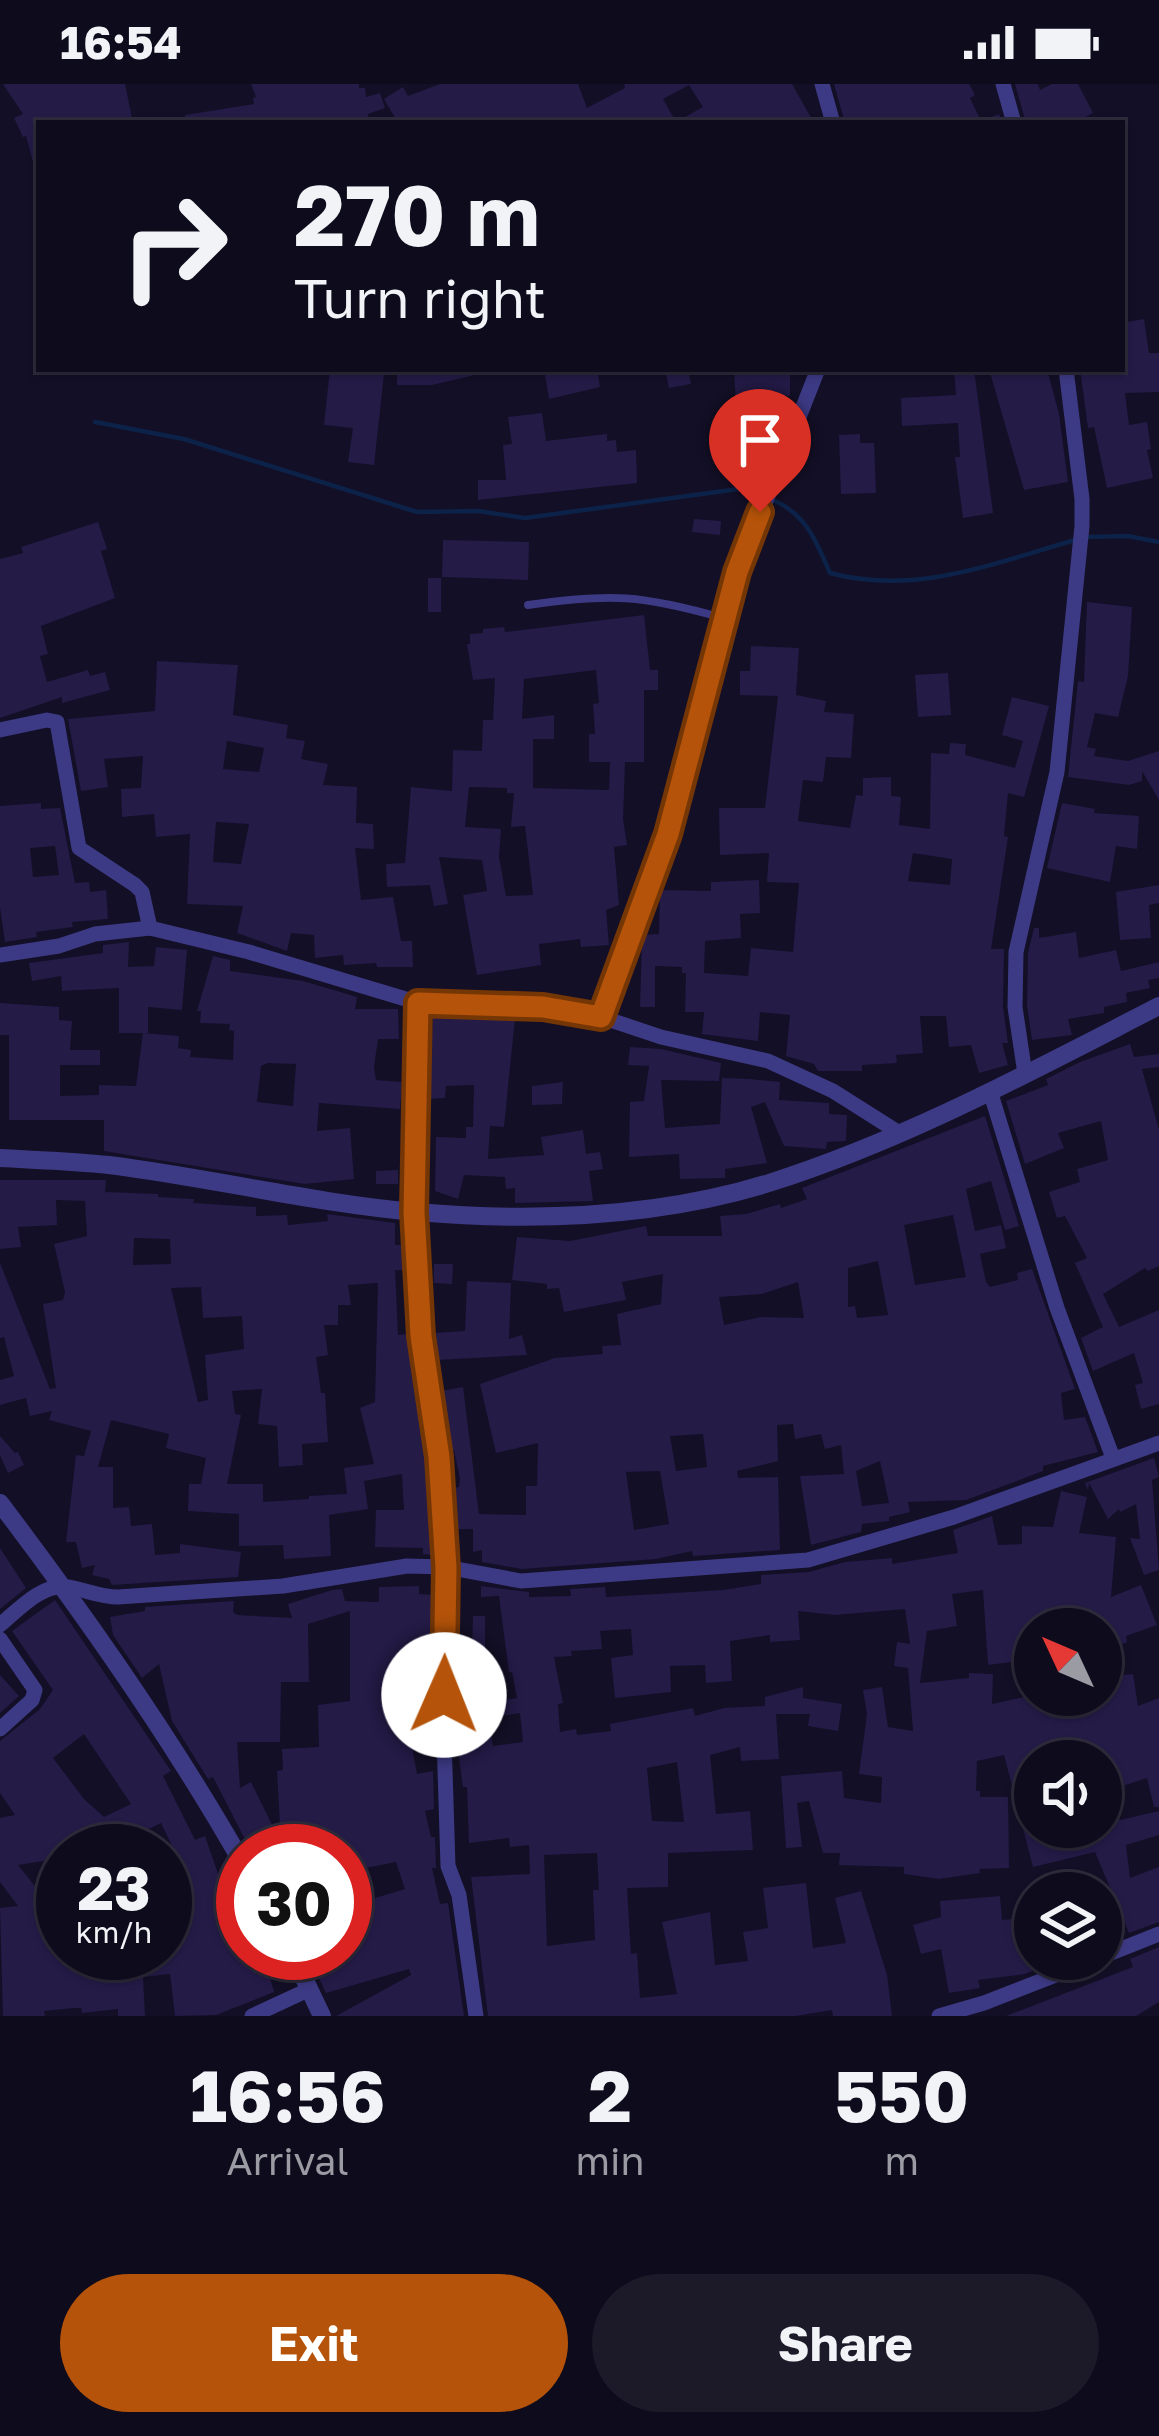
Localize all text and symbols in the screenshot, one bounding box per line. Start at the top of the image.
text: 16:54 [60,15,182,69]
text: 270 m [294,164,540,264]
icon: right [96,168,252,324]
text: Turn right [294,265,546,330]
pin [709,389,811,512]
icon: arrive [727,407,793,473]
north arrow [1014,1608,1122,1716]
map controls [1014,1608,1122,1980]
position arrow [381,1632,507,1758]
button: sound [1014,1740,1122,1848]
speed limit sign: 30 [216,1824,372,1980]
text: 23 [77,1851,151,1923]
button: layers [1014,1872,1122,1980]
text: km/h [76,1914,152,1950]
text: 16:56 [190,2051,385,2138]
text: 2 [588,2051,632,2138]
text: 550 [834,2051,969,2138]
text: Arrival [227,2137,349,2184]
text: min [575,2137,644,2184]
text: m [884,2137,919,2184]
button: Exit [60,2274,568,2412]
button: Share [592,2274,1099,2412]

